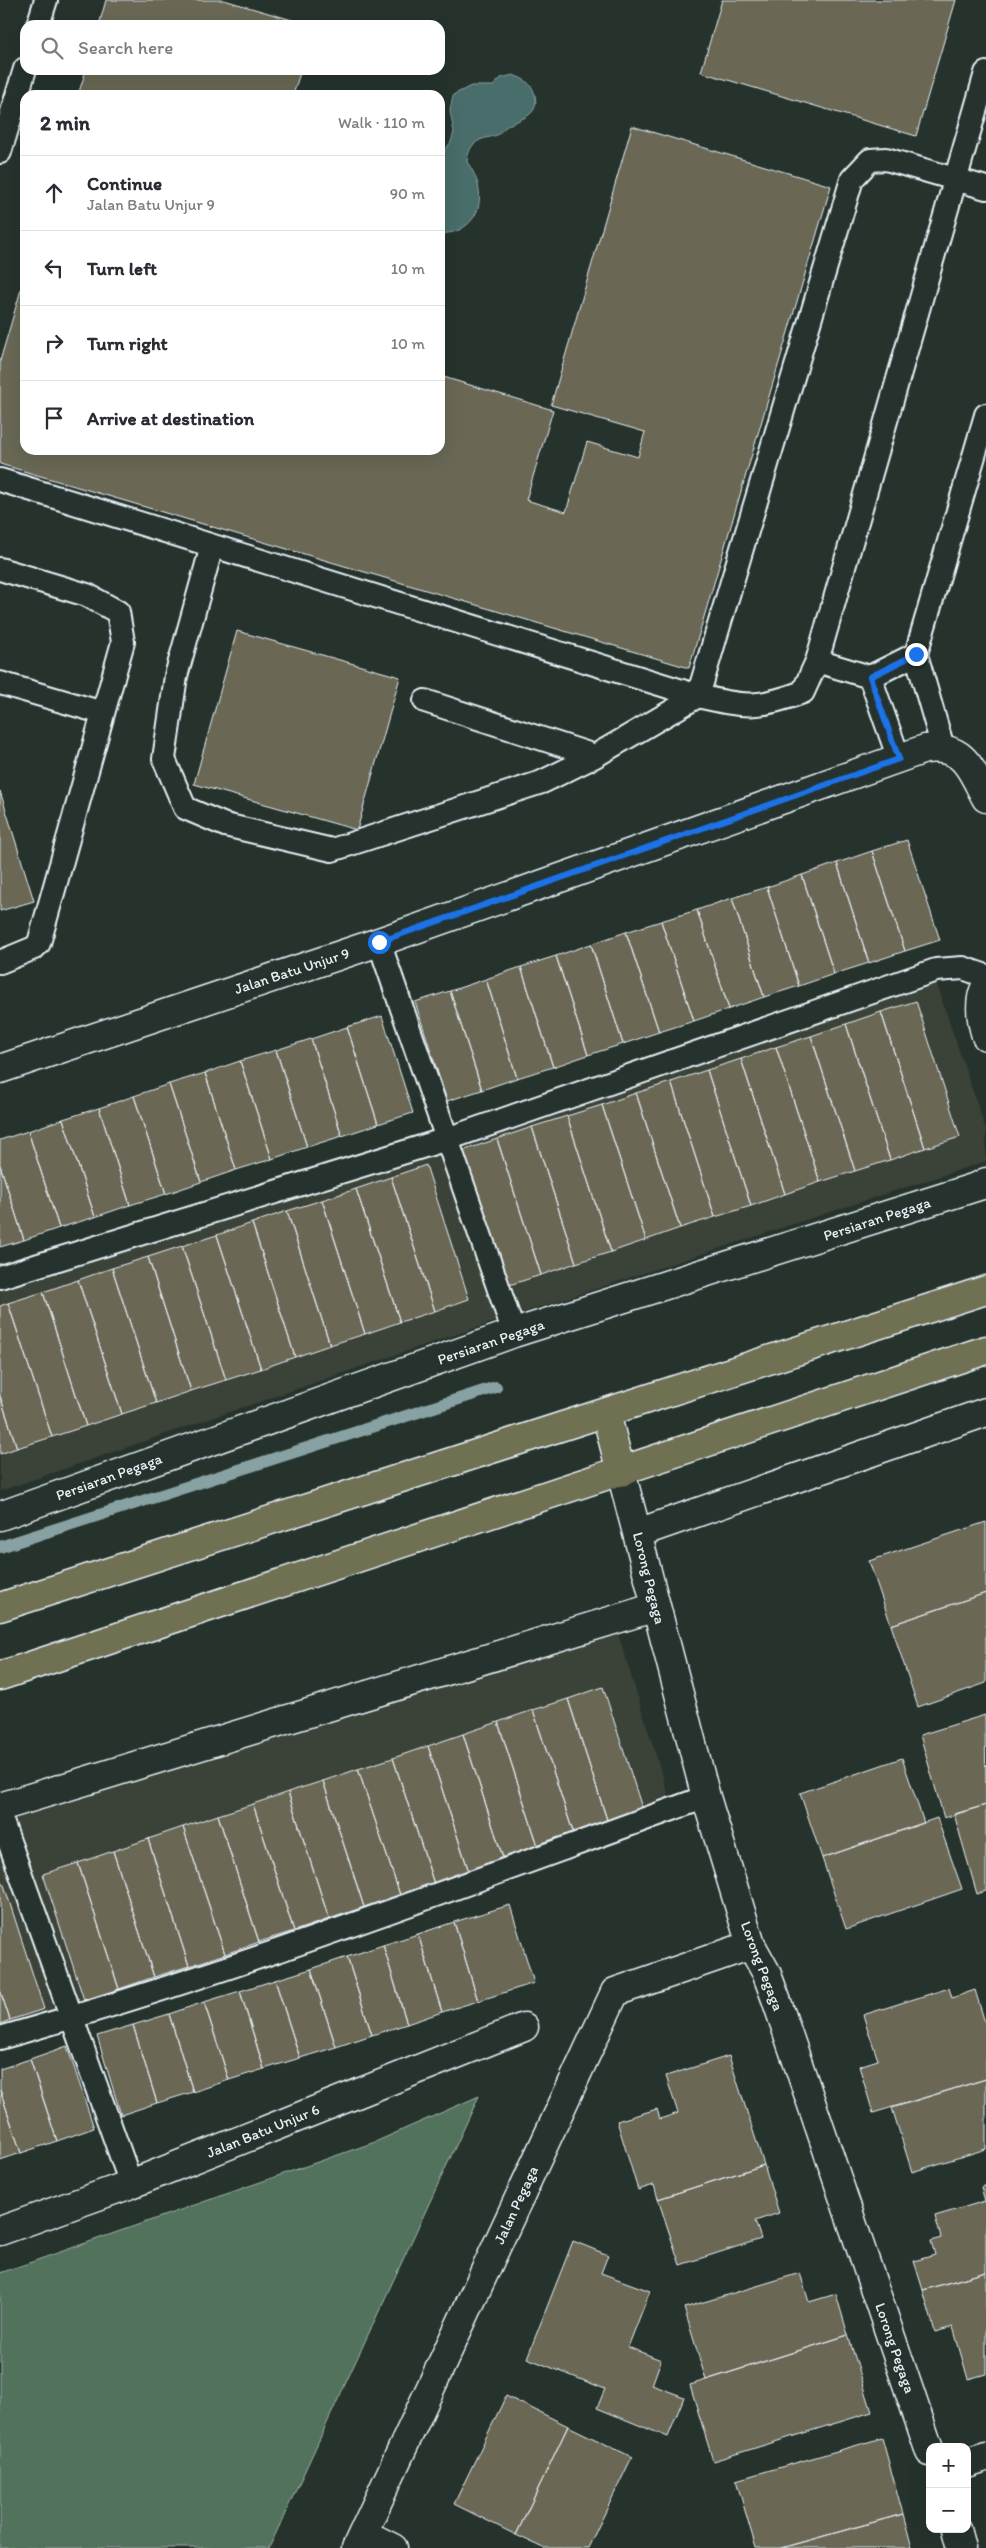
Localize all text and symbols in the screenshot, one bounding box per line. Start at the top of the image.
search box [20,20,445,75]
icon: search [38,34,66,62]
text: Search here [78,36,173,59]
text: 2 min [40,110,90,135]
text: Walk · 110 m [338,113,425,132]
text: Continue [87,172,162,195]
icon: ahead [40,179,68,207]
text: 90 m [390,184,425,203]
text: Jalan Batu Unjur 9 [87,195,215,214]
icon: left [40,254,68,282]
text: Turn left [87,257,157,280]
text: 10 m [391,259,425,278]
icon: right [40,329,68,357]
text: Turn right [87,332,168,355]
text: 10 m [391,334,425,353]
icon: arrive [40,404,68,432]
text: Arrive at destination [87,407,254,430]
route end [905,643,928,666]
route start [368,931,391,954]
street label: Jalan Batu Unjur 9 [232,944,352,998]
street label: Persiaran Pegaga [821,1193,933,1245]
street label: Persiaran Pegaga [435,1315,547,1369]
street label: Persiaran Pegaga [53,1449,165,1505]
street label: Lorong Pegaga [629,1530,669,1626]
street label: Lorong Pegaga [737,1919,788,2014]
street label: Jalan Batu Unjur 6 [204,2100,322,2162]
street label: Jalan Pegaga [490,2162,542,2247]
street label: Lorong Pegaga [871,2301,919,2396]
map controls [926,2443,971,2533]
button: + [926,2443,971,2488]
button: − [926,2488,971,2533]

